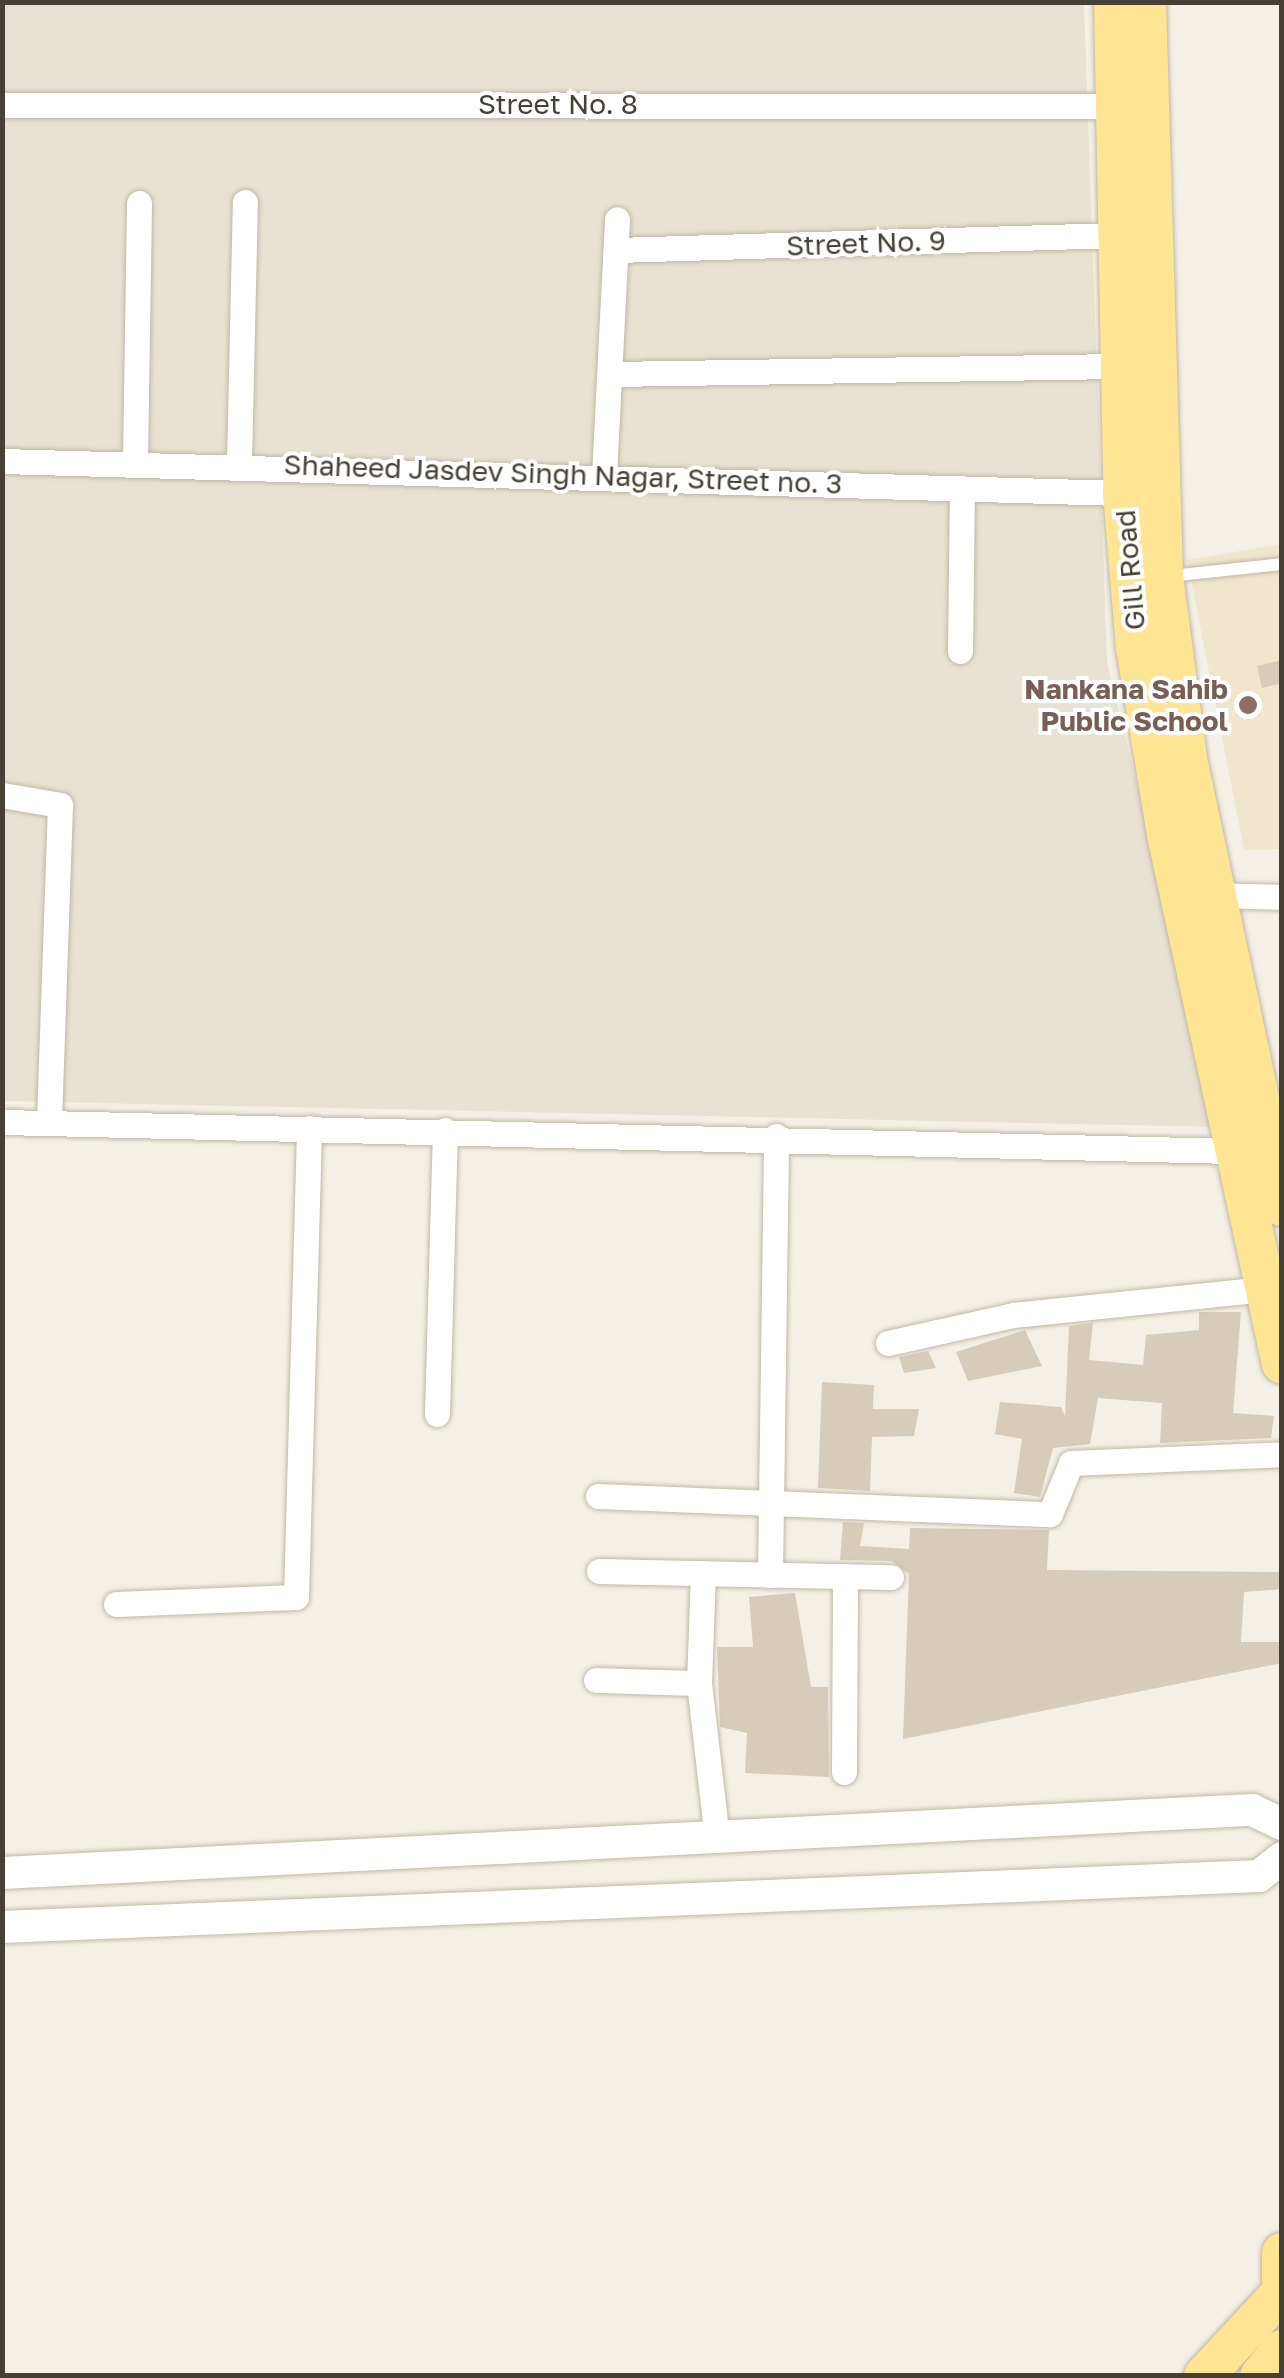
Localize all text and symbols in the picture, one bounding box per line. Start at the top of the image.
street label: Street No. 8 [478,87,638,121]
street label: Street No. 9 [786,223,946,263]
street label: Shaheed Jasdev Singh Nagar, Street no. 3 [283,447,843,501]
street label: Gill Road [1108,508,1152,632]
place label: Nankana Sahib Public School [1024,672,1228,738]
marker: Nankana Sahib Public School [1237,694,1259,716]

